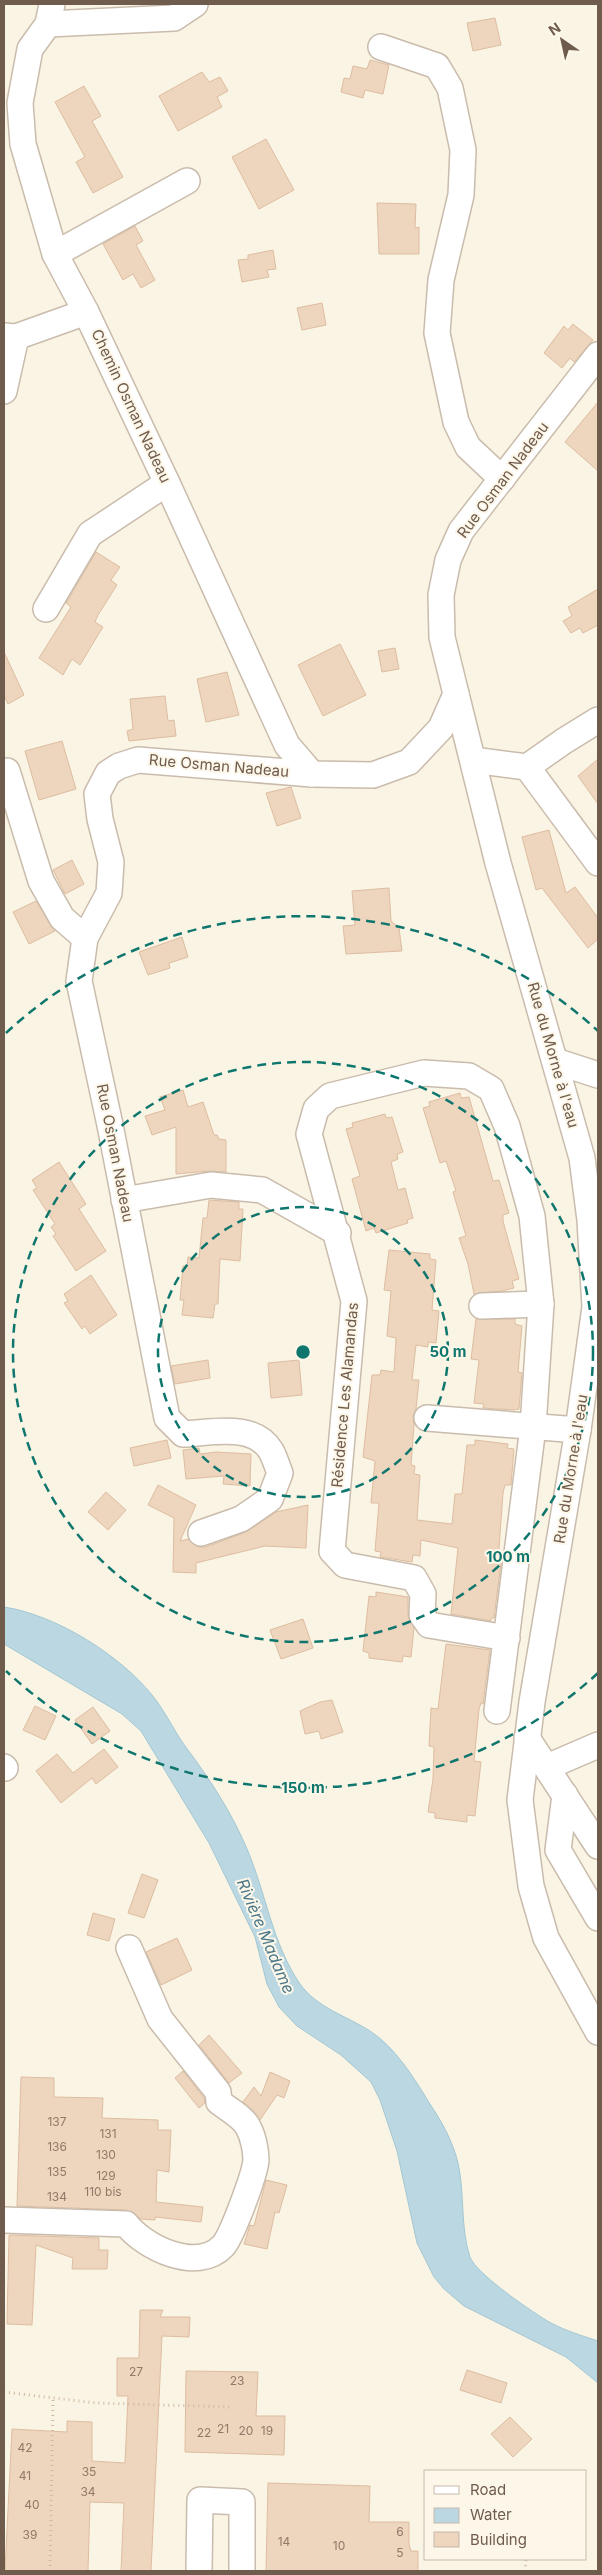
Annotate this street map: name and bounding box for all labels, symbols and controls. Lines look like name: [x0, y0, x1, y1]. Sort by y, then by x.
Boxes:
north arrow: [537, 15, 587, 65]
text: N: [545, 19, 564, 39]
street label: Chemin Osman Nadeau: [87, 326, 175, 486]
street label: Rue Osman Nadeau: [453, 418, 553, 542]
street label: Rue Osman Nadeau: [148, 750, 290, 781]
street label: Rue du Morne à l'eau: [524, 980, 583, 1130]
street label: Rue Osman Nadeau: [93, 1082, 138, 1224]
street label: Résidence Les Alamandas: [327, 1302, 362, 1488]
text: 50 m: [430, 1342, 466, 1361]
centre of rings: [294, 1343, 312, 1361]
street label: Rue du Morne à l'eau: [549, 1393, 592, 1545]
text: 100 m: [486, 1547, 530, 1566]
text: 150 m: [281, 1778, 325, 1797]
water label: Rivière Madame: [233, 1876, 299, 1996]
house number: 137: [47, 2114, 67, 2129]
house number: 131: [99, 2126, 117, 2141]
house number: 136: [47, 2139, 67, 2154]
house number: 130: [96, 2147, 116, 2162]
house number: 135: [47, 2164, 67, 2179]
house number: 129: [96, 2168, 116, 2183]
house number: 110 bis: [84, 2184, 122, 2199]
house number: 134: [47, 2189, 67, 2204]
house number: 27: [129, 2364, 143, 2379]
house number: 23: [230, 2373, 244, 2388]
house number: 21: [217, 2421, 229, 2436]
house number: 20: [239, 2423, 253, 2438]
house number: 19: [261, 2423, 273, 2438]
house number: 22: [197, 2425, 211, 2440]
house number: 42: [17, 2440, 33, 2455]
house number: 35: [82, 2464, 96, 2479]
house number: 41: [19, 2468, 31, 2483]
legend: [424, 2470, 587, 2560]
text: Road: [470, 2480, 506, 2499]
house number: 34: [80, 2484, 96, 2499]
house number: 40: [24, 2497, 40, 2512]
text: Water: [470, 2505, 512, 2524]
house number: 6: [396, 2524, 404, 2539]
house number: 39: [23, 2527, 37, 2542]
text: Building: [470, 2530, 527, 2549]
house number: 14: [278, 2534, 291, 2549]
house number: 10: [333, 2538, 345, 2553]
house number: 5: [396, 2545, 404, 2560]

